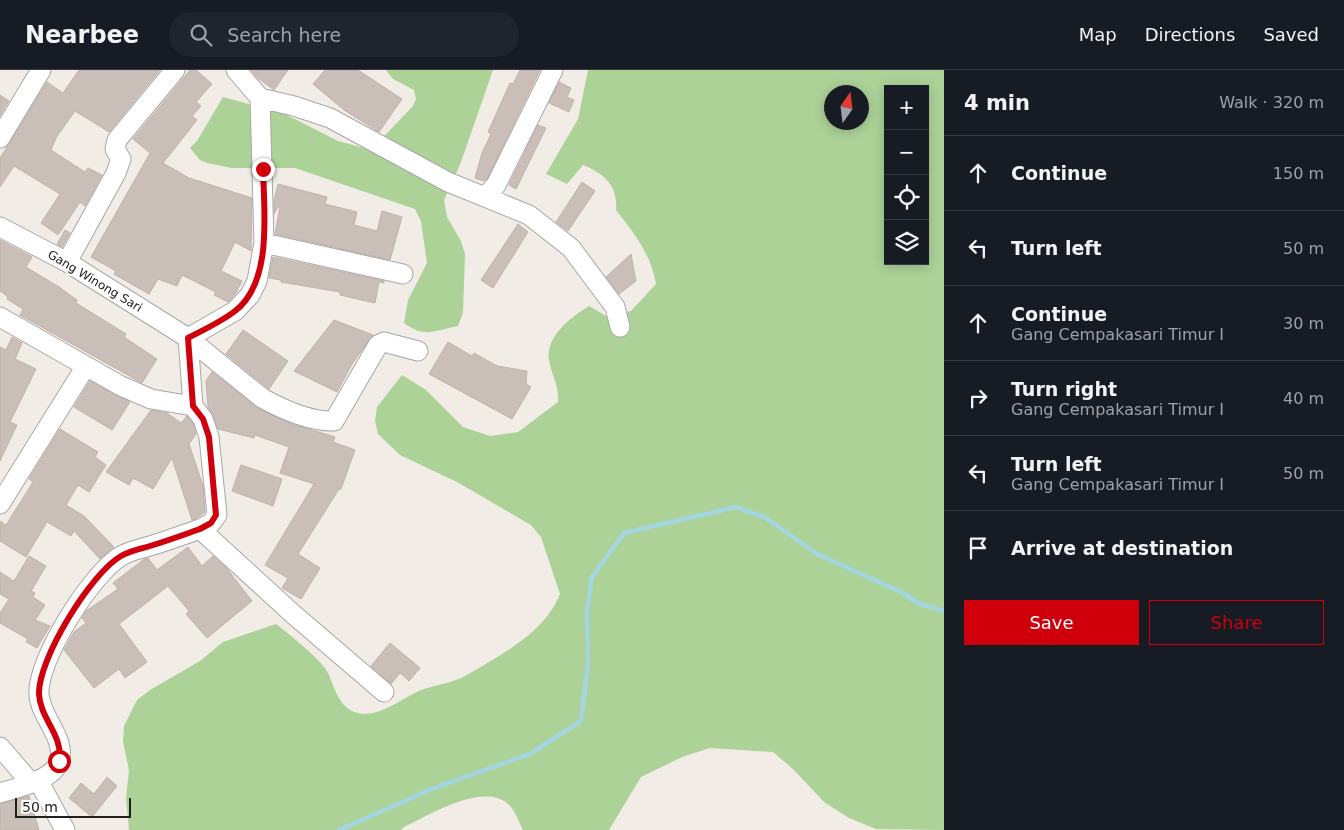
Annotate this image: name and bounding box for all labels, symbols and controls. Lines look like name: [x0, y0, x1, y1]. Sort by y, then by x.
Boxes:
search box: [169, 12, 519, 57]
text: Nearbee: [25, 21, 139, 49]
icon: search: [187, 21, 215, 49]
text: Search here: [227, 24, 341, 46]
text: Map: [1079, 24, 1117, 45]
text: Directions: [1145, 24, 1235, 45]
text: Saved: [1263, 24, 1319, 45]
north arrow: [824, 85, 869, 130]
map controls: [884, 85, 929, 265]
button: +: [884, 85, 929, 130]
text: 4 min: [964, 91, 1030, 115]
text: Walk · 320 m: [1219, 93, 1324, 112]
button: −: [884, 130, 929, 175]
route end: [252, 158, 275, 181]
icon: ahead: [964, 159, 992, 187]
text: Continue: [1011, 162, 1107, 184]
text: 150 m: [1273, 164, 1324, 183]
button: locate: [884, 175, 929, 220]
button: layers: [884, 220, 929, 265]
icon: left: [964, 234, 992, 262]
text: Turn left: [1011, 237, 1102, 259]
text: 50 m: [1283, 239, 1324, 258]
street label: Gang Winong Sari: [45, 247, 145, 315]
text: Continue: [1011, 303, 1107, 325]
icon: ahead: [964, 309, 992, 337]
text: 30 m: [1283, 314, 1324, 333]
text: Gang Cempakasari Timur I: [1011, 325, 1224, 344]
text: Turn right: [1011, 378, 1117, 400]
icon: right: [964, 384, 992, 412]
text: 40 m: [1283, 389, 1324, 408]
text: Gang Cempakasari Timur I: [1011, 400, 1224, 419]
text: Turn left: [1011, 453, 1102, 475]
icon: left: [964, 459, 992, 487]
text: 50 m: [1283, 464, 1324, 483]
text: Gang Cempakasari Timur I: [1011, 475, 1224, 494]
icon: arrive: [964, 534, 992, 562]
text: Arrive at destination: [1011, 537, 1233, 559]
button: Save: [964, 600, 1139, 645]
button: Share: [1149, 600, 1324, 645]
route start: [48, 750, 71, 773]
scale bar: [15, 795, 131, 818]
text: 50 m: [22, 799, 58, 815]

